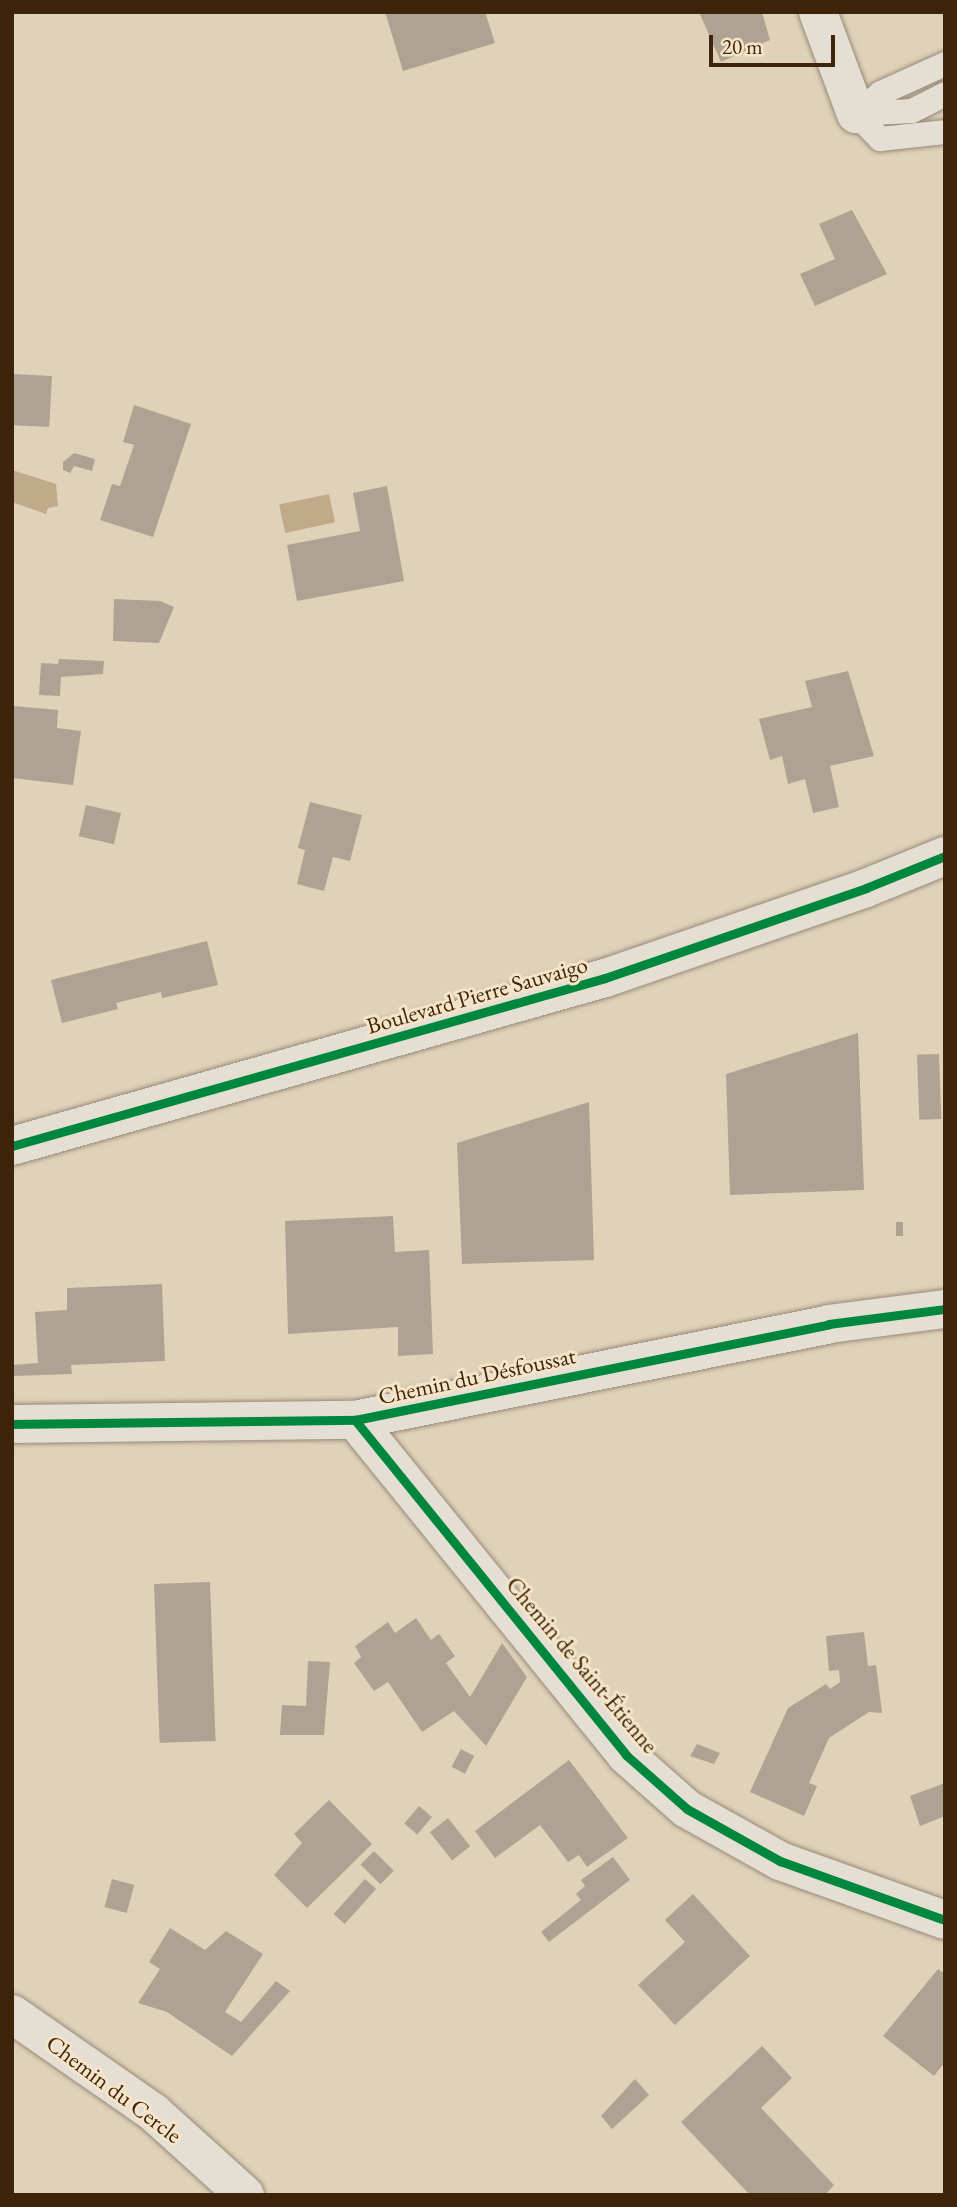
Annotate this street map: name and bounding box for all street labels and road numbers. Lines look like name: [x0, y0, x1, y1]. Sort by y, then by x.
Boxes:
street label: Boulevard Pierre Sauvaigo: [363, 950, 591, 1040]
street label: Chemin du Désfoussat: [376, 1342, 578, 1410]
street label: Chemin de Saint-Étienne: [500, 1571, 664, 1759]
street label: Chemin du Cercle: [41, 2029, 187, 2149]

